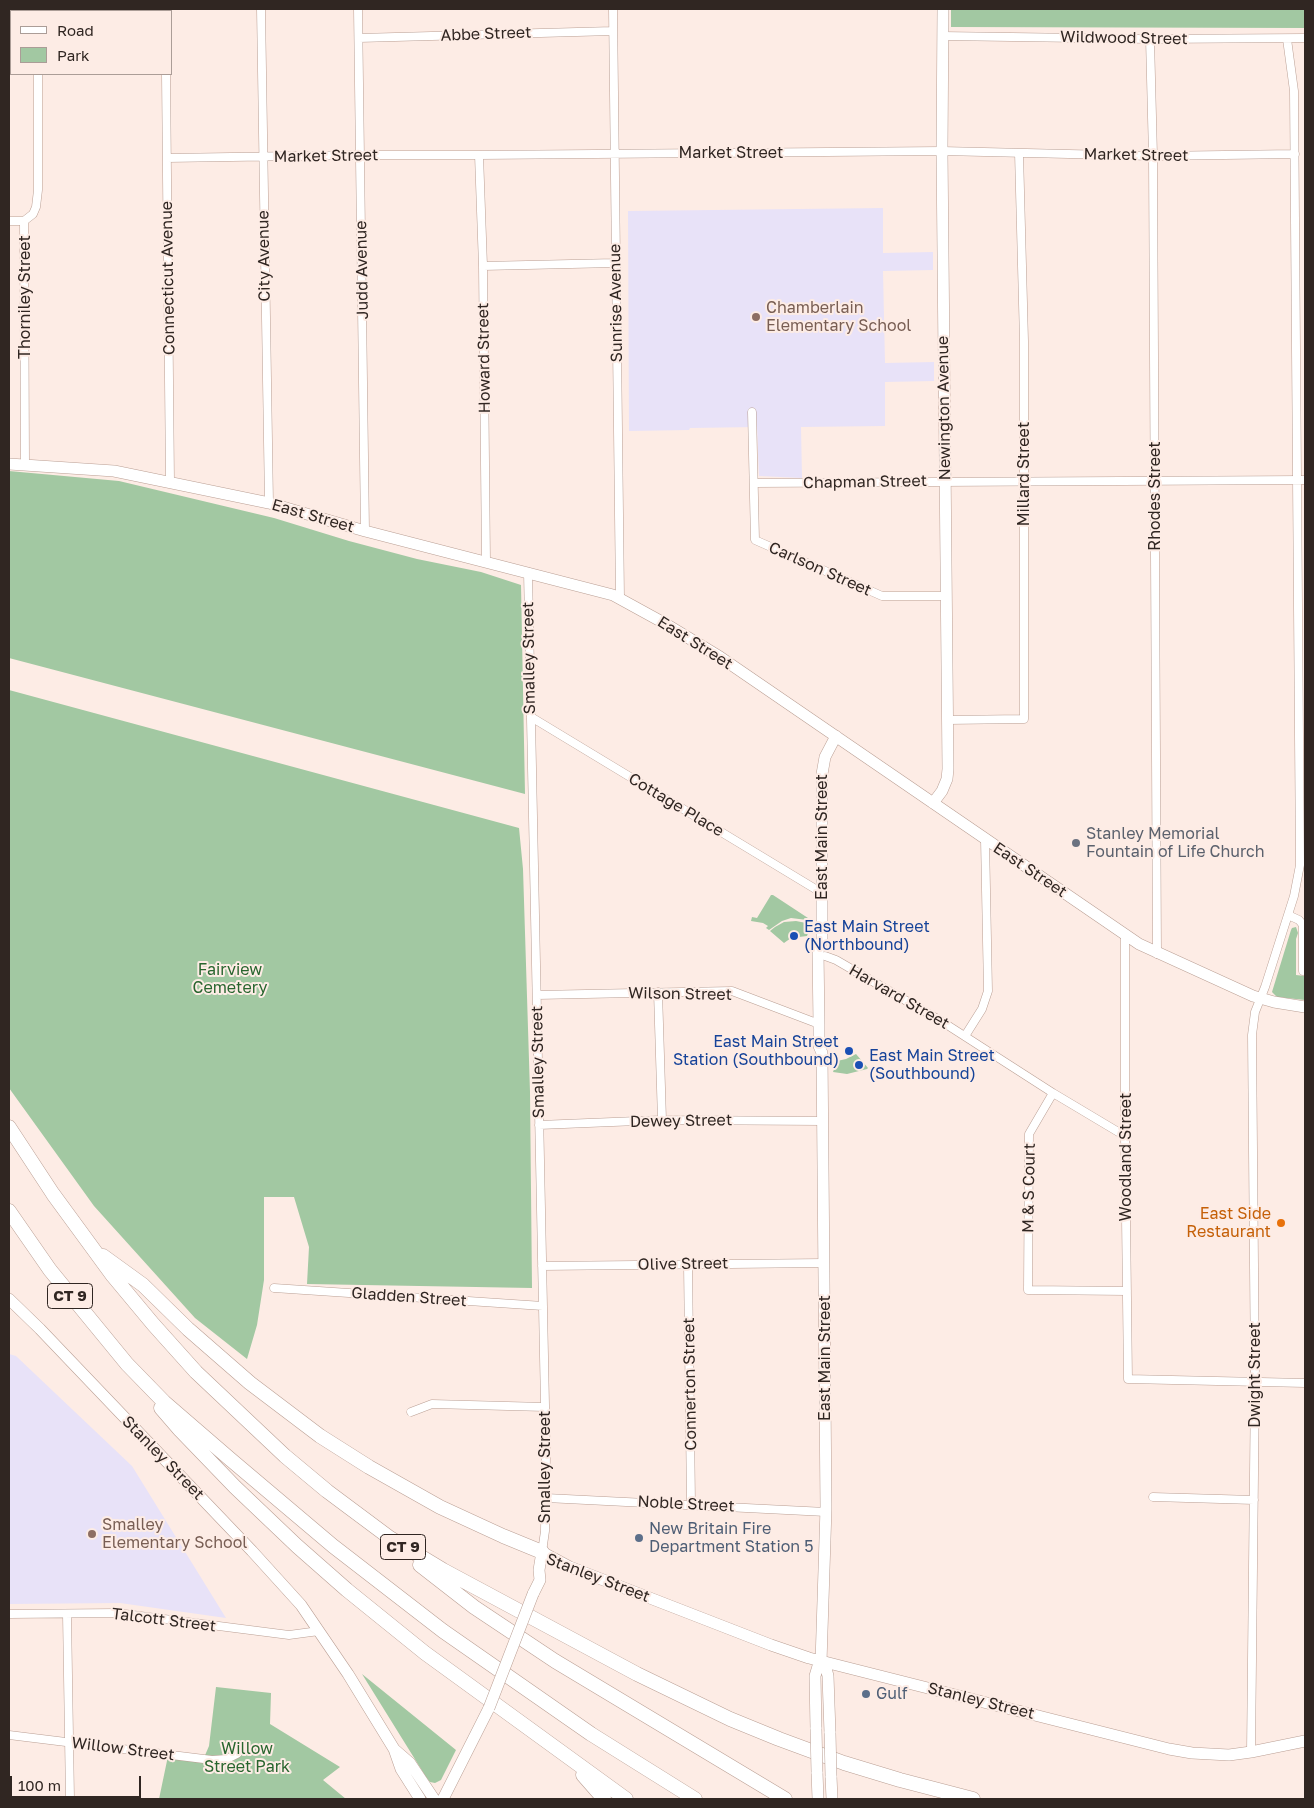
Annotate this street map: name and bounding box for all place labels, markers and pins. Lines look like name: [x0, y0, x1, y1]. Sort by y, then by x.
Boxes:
place label: Chamberlain Elementary School: [766, 298, 911, 336]
marker: Chamberlain Elementary School: [750, 311, 762, 323]
place label: Stanley Memorial Fountain of Life Church: [1086, 824, 1265, 862]
marker: Stanley Memorial Fountain of Life Church: [1070, 837, 1082, 849]
place label: East Main Street (Northbound): [804, 917, 930, 955]
marker: East Main Street (Northbound): [788, 930, 800, 942]
place label: East Main Street Station (Southbound): [673, 1032, 839, 1070]
marker: East Main Street Station (Southbound): [843, 1045, 855, 1057]
place label: East Main Street (Southbound): [869, 1046, 995, 1084]
marker: East Main Street (Southbound): [853, 1059, 865, 1071]
place label: East Side Restaurant: [1186, 1204, 1271, 1242]
marker: East Side Restaurant: [1275, 1217, 1287, 1229]
place label: Smalley Elementary School: [102, 1515, 247, 1553]
place label: New Britain Fire Department Station 5: [649, 1519, 813, 1557]
marker: Smalley Elementary School: [86, 1528, 98, 1540]
marker: New Britain Fire Department Station 5: [633, 1532, 645, 1544]
place label: Gulf: [876, 1684, 908, 1704]
marker: Gulf: [860, 1688, 872, 1700]

